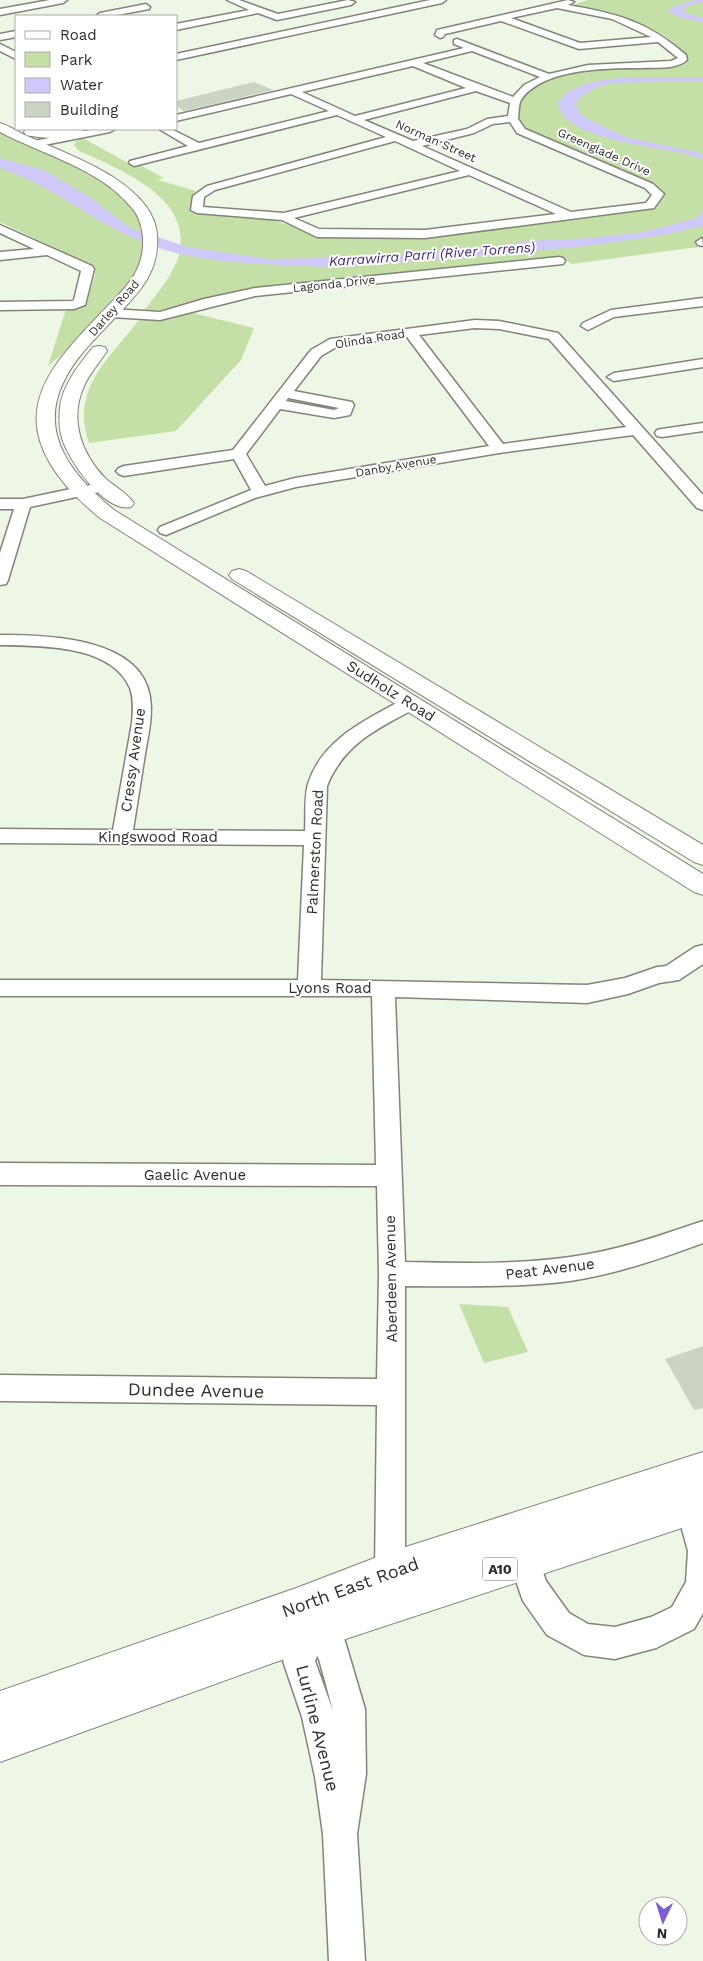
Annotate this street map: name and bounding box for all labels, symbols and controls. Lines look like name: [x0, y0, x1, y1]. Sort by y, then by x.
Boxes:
legend: [15, 15, 178, 130]
text: Road: [60, 26, 97, 44]
text: Park: [60, 51, 93, 69]
text: Water: [60, 76, 103, 94]
text: Building: [60, 101, 118, 119]
street label: Norman Street: [394, 117, 478, 165]
street label: Greenglade Drive: [556, 125, 653, 179]
water label: Karrawirra Parri (River Torrens): [328, 239, 536, 269]
street label: Lagonda Drive: [292, 273, 376, 295]
street label: Darley Road: [86, 277, 142, 339]
street label: Olinda Road: [334, 327, 406, 351]
street label: Danby Avenue: [354, 452, 438, 480]
street label: Sudholz Road: [343, 657, 439, 725]
street label: Cressy Avenue: [117, 707, 149, 813]
street label: Palmerston Road: [303, 789, 327, 915]
street label: Kingswood Road: [98, 828, 218, 846]
street label: Lyons Road: [288, 979, 372, 997]
street label: Gaelic Avenue: [144, 1166, 246, 1184]
street label: Aberdeen Avenue: [381, 1215, 401, 1343]
street label: Peat Avenue: [504, 1255, 596, 1283]
street label: Dundee Avenue: [128, 1378, 264, 1402]
street label: North East Road: [279, 1552, 421, 1622]
road number: A10: [482, 1558, 518, 1580]
street label: Lurline Avenue: [292, 1662, 344, 1794]
north arrow: [638, 1896, 688, 1946]
text: N: [656, 1926, 668, 1942]

